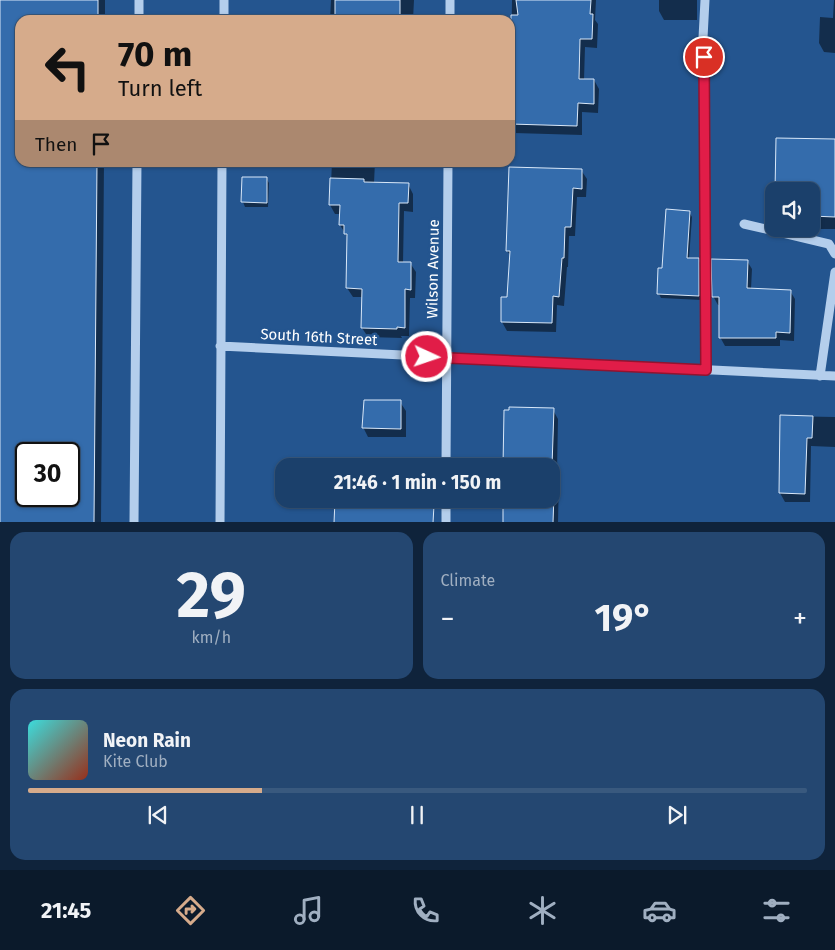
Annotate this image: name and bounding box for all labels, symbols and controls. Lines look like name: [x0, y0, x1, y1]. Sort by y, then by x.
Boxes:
text: 70 m: [118, 33, 192, 75]
icon: left: [35, 35, 100, 100]
pin: [683, 36, 725, 78]
icon: arrive: [690, 43, 718, 71]
text: Turn left: [118, 75, 202, 102]
icon: arrive: [87, 130, 115, 158]
text: Then: [35, 133, 77, 156]
map controls: [765, 182, 820, 237]
button: sound: [765, 182, 820, 237]
street label: Wilson Avenue: [423, 219, 443, 319]
street label: South 16th Street: [260, 325, 379, 349]
position arrow: [400, 330, 452, 382]
speed limit sign: 30: [15, 442, 80, 507]
text: 21:46 · 1 min · 150 m: [334, 471, 501, 494]
text: 29: [177, 556, 246, 634]
text: Climate: [441, 571, 495, 590]
text: 19°: [594, 595, 653, 641]
text: −: [441, 602, 455, 635]
text: +: [793, 602, 807, 635]
text: km/h: [191, 628, 231, 647]
text: Neon Rain: [103, 729, 191, 752]
text: Kite Club: [103, 752, 168, 771]
icon: previous: [144, 801, 172, 829]
icon: pause: [403, 801, 431, 829]
icon: next: [663, 801, 691, 829]
icon: directions: [173, 893, 208, 928]
icon: music: [291, 893, 326, 928]
icon: phone: [408, 893, 443, 928]
icon: climate: [525, 893, 560, 928]
icon: car: [642, 893, 677, 928]
icon: filters: [759, 893, 794, 928]
text: 21:45: [41, 897, 91, 924]

